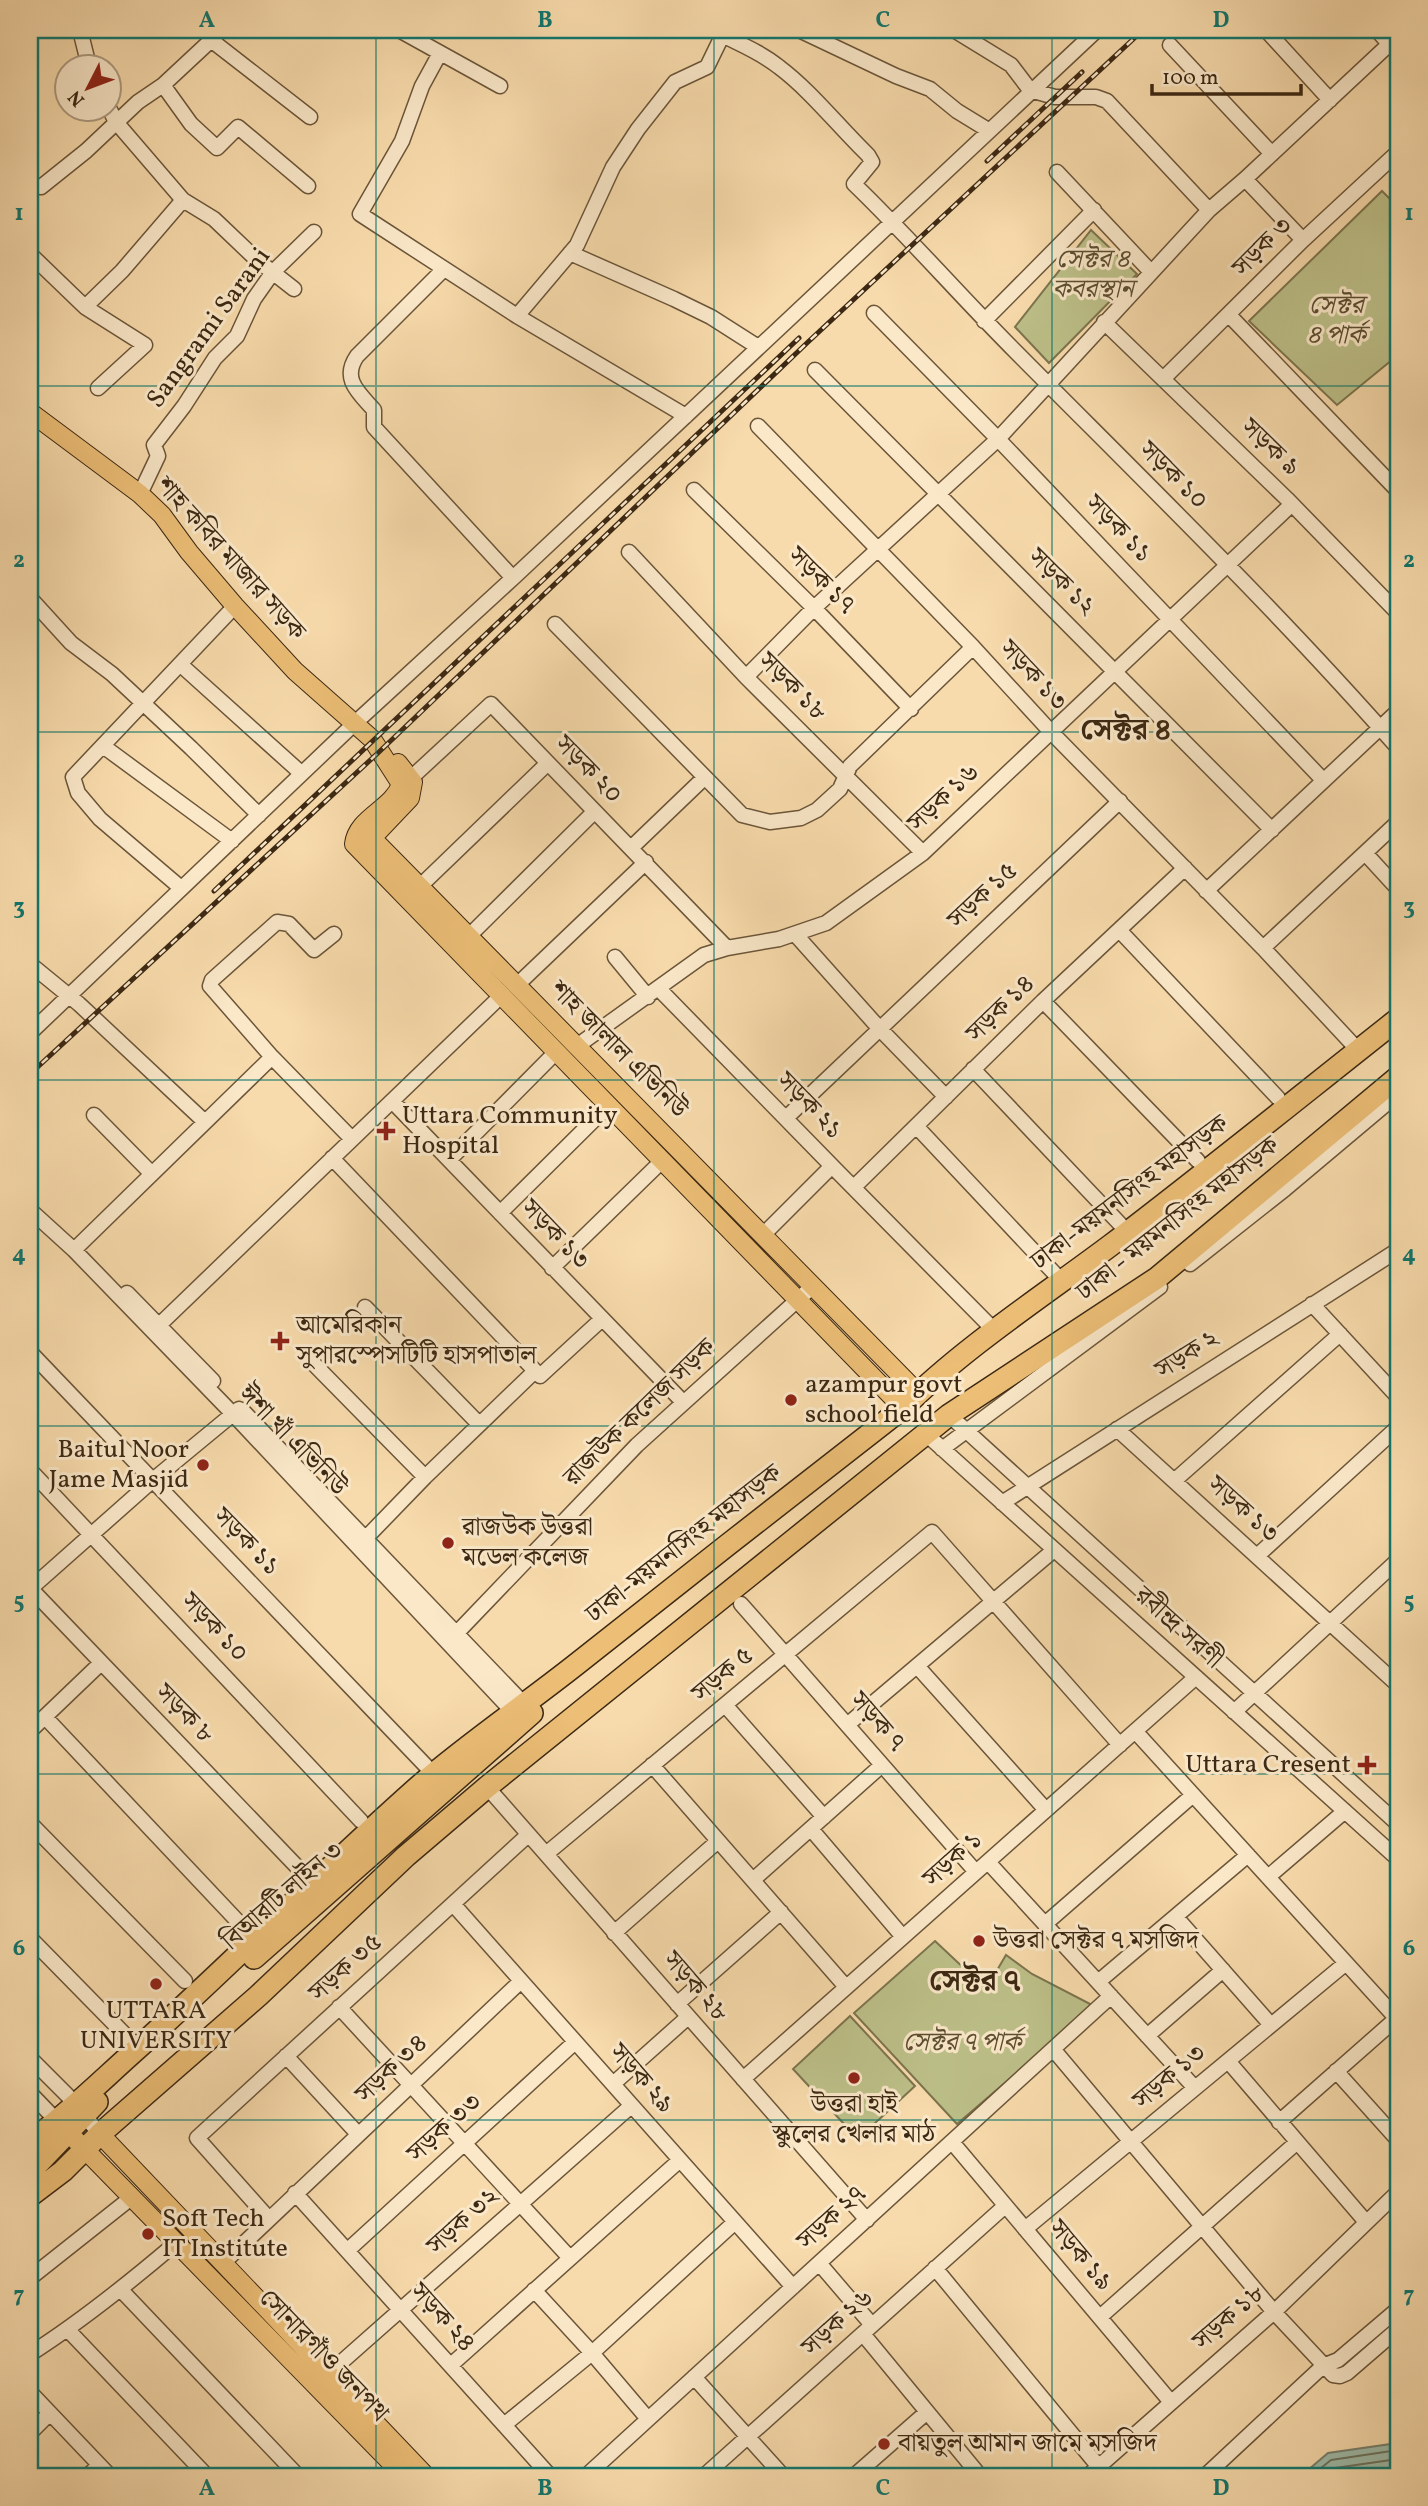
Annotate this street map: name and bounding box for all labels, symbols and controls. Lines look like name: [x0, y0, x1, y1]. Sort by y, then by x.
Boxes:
text: A: [199, 5, 215, 37]
text: B: [537, 5, 553, 37]
text: C: [876, 5, 890, 37]
text: D: [1213, 5, 1230, 37]
north arrow: [52, 52, 122, 122]
scale bar: [1152, 52, 1300, 96]
text: 100 m: [1162, 64, 1219, 93]
text: N: [62, 84, 91, 112]
text: 1: [14, 198, 24, 230]
text: 1: [1404, 198, 1414, 230]
street label: সড়ক ৩: [1224, 209, 1301, 286]
street label: Sangrami Sarani: [138, 240, 280, 416]
park label: সেক্টর ৪ কবরস্থান: [1052, 242, 1139, 308]
park label: সেক্টর ৪ পার্ক: [1306, 288, 1371, 354]
street label: সড়ক ৯: [1231, 410, 1308, 485]
street label: সড়ক ১০: [1130, 433, 1216, 519]
street label: শাহ কবির মাজার সড়ক: [146, 469, 314, 650]
street label: সড়ক ১১: [1076, 486, 1160, 571]
street label: সড়ক ১৭: [778, 538, 863, 623]
street label: সড়ক ১২: [1019, 540, 1103, 624]
text: 2: [13, 545, 25, 577]
text: 2: [1403, 545, 1415, 577]
street label: সড়ক ১৩: [990, 631, 1076, 720]
street label: সড়ক ১৮: [749, 644, 835, 730]
district label: সেক্টর ৪: [1080, 710, 1172, 752]
street label: সড়ক ২০: [545, 727, 630, 813]
street label: সড়ক ১৬: [899, 755, 988, 841]
street label: সড়ক ১৫: [939, 854, 1026, 938]
text: 3: [13, 892, 25, 924]
text: 3: [1403, 892, 1415, 924]
street label: সড়ক ১৪: [958, 967, 1044, 1052]
street label: শাহ জালাল এভিনিউ: [540, 972, 696, 1128]
street label: সড়ক ২১: [767, 1063, 850, 1148]
place label: Uttara Community Hospital: [402, 1098, 618, 1164]
street label: ঢাকা-ময়মনসিংহ মহাসড়ক: [1023, 1106, 1238, 1280]
marker: Uttara Community Hospital: [376, 1121, 396, 1141]
street label: ঢাকা - ময়মনসিংহ মহাসড়ক: [1068, 1127, 1288, 1310]
street label: সড়ক ১৩: [511, 1191, 598, 1279]
text: 4: [12, 1239, 26, 1271]
text: 4: [1402, 1239, 1416, 1271]
place label: আমেরিকান সুপারস্পেসটিটি হাসপাতাল: [295, 1308, 538, 1374]
street label: সড়ক ২: [1148, 1321, 1226, 1389]
street label: রাজউক কলেজ সড়ক: [555, 1330, 725, 1496]
marker: আমেরিকান সুপারস্পেসটিটি হাসপাতাল: [270, 1331, 290, 1351]
place label: azampur govt school field: [805, 1367, 962, 1433]
street label: ঈশা খাঁ এভিনিউ: [229, 1377, 355, 1505]
marker: azampur govt school field: [783, 1392, 799, 1408]
place label: Baitul Noor Jame Masjid: [49, 1432, 189, 1498]
street label: ঢাকা-ময়মনসিংহ মহাসড়ক: [578, 1455, 791, 1632]
marker: Baitul Noor Jame Masjid: [195, 1457, 211, 1473]
street label: সড়ক ১৩: [1198, 1467, 1287, 1552]
street label: সড়ক ১১: [204, 1499, 288, 1584]
place label: রাজউক উত্তরা মডেল কলেজ: [461, 1510, 593, 1576]
marker: রাজউক উত্তরা মডেল কলেজ: [440, 1535, 456, 1551]
street label: রবীন্দ্র সরণী: [1125, 1578, 1230, 1677]
street label: সড়ক ১০: [171, 1584, 256, 1671]
text: 5: [13, 1586, 25, 1618]
text: 5: [1403, 1586, 1415, 1618]
street label: সড়ক ৫: [684, 1639, 762, 1712]
street label: সড়ক ৮: [146, 1675, 222, 1752]
street label: সড়ক ৭: [840, 1683, 913, 1760]
place label: Uttara Cresent: [1185, 1747, 1351, 1783]
marker: Uttara Cresent: [1357, 1755, 1377, 1775]
street label: সড়ক ১: [915, 1824, 991, 1897]
street label: বিআরটি লাইন ৩: [214, 1833, 352, 1960]
place label: উত্তরা সেক্টর ৭ মসজিদ: [992, 1923, 1201, 1959]
street label: সড়ক ৩৫: [301, 1925, 391, 2011]
text: 6: [13, 1933, 25, 1965]
marker: উত্তরা সেক্টর ৭ মসজিদ: [971, 1933, 987, 1949]
text: 6: [1403, 1933, 1415, 1965]
street label: সড়ক ২৮: [653, 1943, 736, 2031]
district label: সেক্টর ৭: [929, 1961, 1021, 2003]
marker: UTTARA UNIVERSITY: [148, 1976, 164, 1992]
place label: UTTARA UNIVERSITY: [80, 1993, 232, 2059]
park label: সেক্টর ৭ পার্ক: [903, 2025, 1027, 2061]
street label: সড়ক ৩৪: [347, 2026, 436, 2113]
street label: সড়ক ২৯: [599, 2035, 682, 2122]
street label: সড়ক ১৩: [1125, 2035, 1215, 2119]
marker: উত্তরা হাই স্কুলের খেলার মাঠ: [846, 2070, 862, 2086]
street label: সড়ক ৩৩: [399, 2085, 490, 2172]
place label: উত্তরা হাই স্কুলের খেলার মাঠ: [771, 2087, 937, 2153]
street label: সড়ক ২৭: [789, 2177, 875, 2260]
street label: সড়ক ৩২: [418, 2179, 508, 2265]
place label: Soft Tech IT Institute: [162, 2201, 288, 2267]
street label: সড়ক ১৯: [1039, 2211, 1121, 2300]
marker: Soft Tech IT Institute: [140, 2226, 156, 2242]
street label: সড়ক ২৪: [400, 2274, 483, 2361]
street label: সড়ক ১৮: [1184, 2276, 1273, 2360]
text: 7: [14, 2280, 25, 2312]
text: 7: [1404, 2280, 1415, 2312]
street label: সোনারগাঁও জনপথ: [250, 2281, 397, 2432]
street label: সড়ক ২৬: [793, 2281, 882, 2366]
place label: বায়তুল আমান জামে মসজিদ: [897, 2426, 1158, 2462]
marker: বায়তুল আমান জামে মসজিদ: [876, 2436, 892, 2452]
text: A: [199, 2473, 215, 2505]
text: B: [537, 2473, 553, 2505]
text: C: [876, 2473, 890, 2505]
text: D: [1213, 2473, 1230, 2505]

